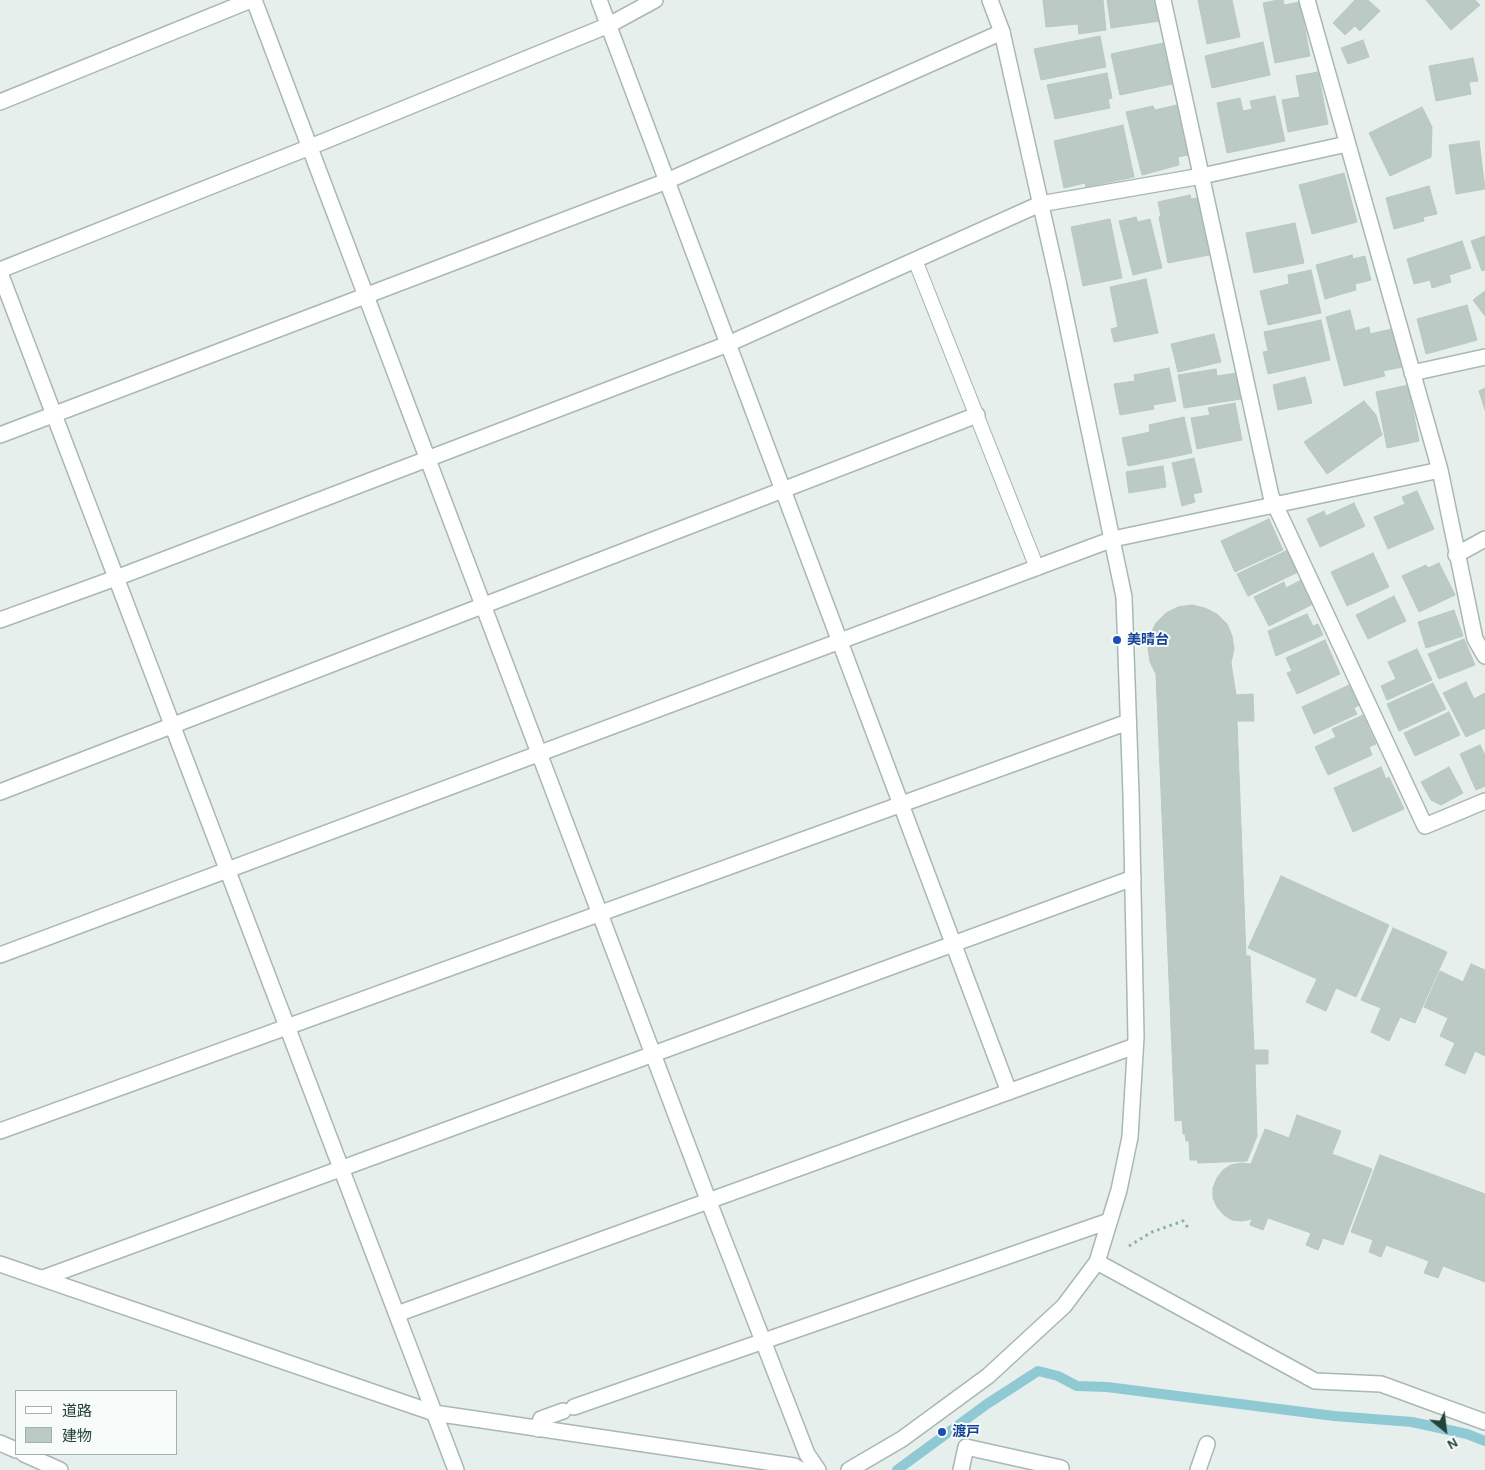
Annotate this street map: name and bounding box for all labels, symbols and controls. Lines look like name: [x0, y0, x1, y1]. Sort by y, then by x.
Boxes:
place label: 美晴台: [1127, 632, 1169, 648]
marker: 美晴台: [1111, 634, 1123, 646]
legend: [15, 1390, 178, 1455]
text: 道路: [62, 1402, 92, 1420]
north arrow: [1420, 1405, 1470, 1455]
place label: 渡戸: [952, 1424, 980, 1440]
marker: 渡戸: [936, 1426, 948, 1438]
text: 建物: [62, 1427, 92, 1445]
text: N: [1444, 1434, 1461, 1453]

